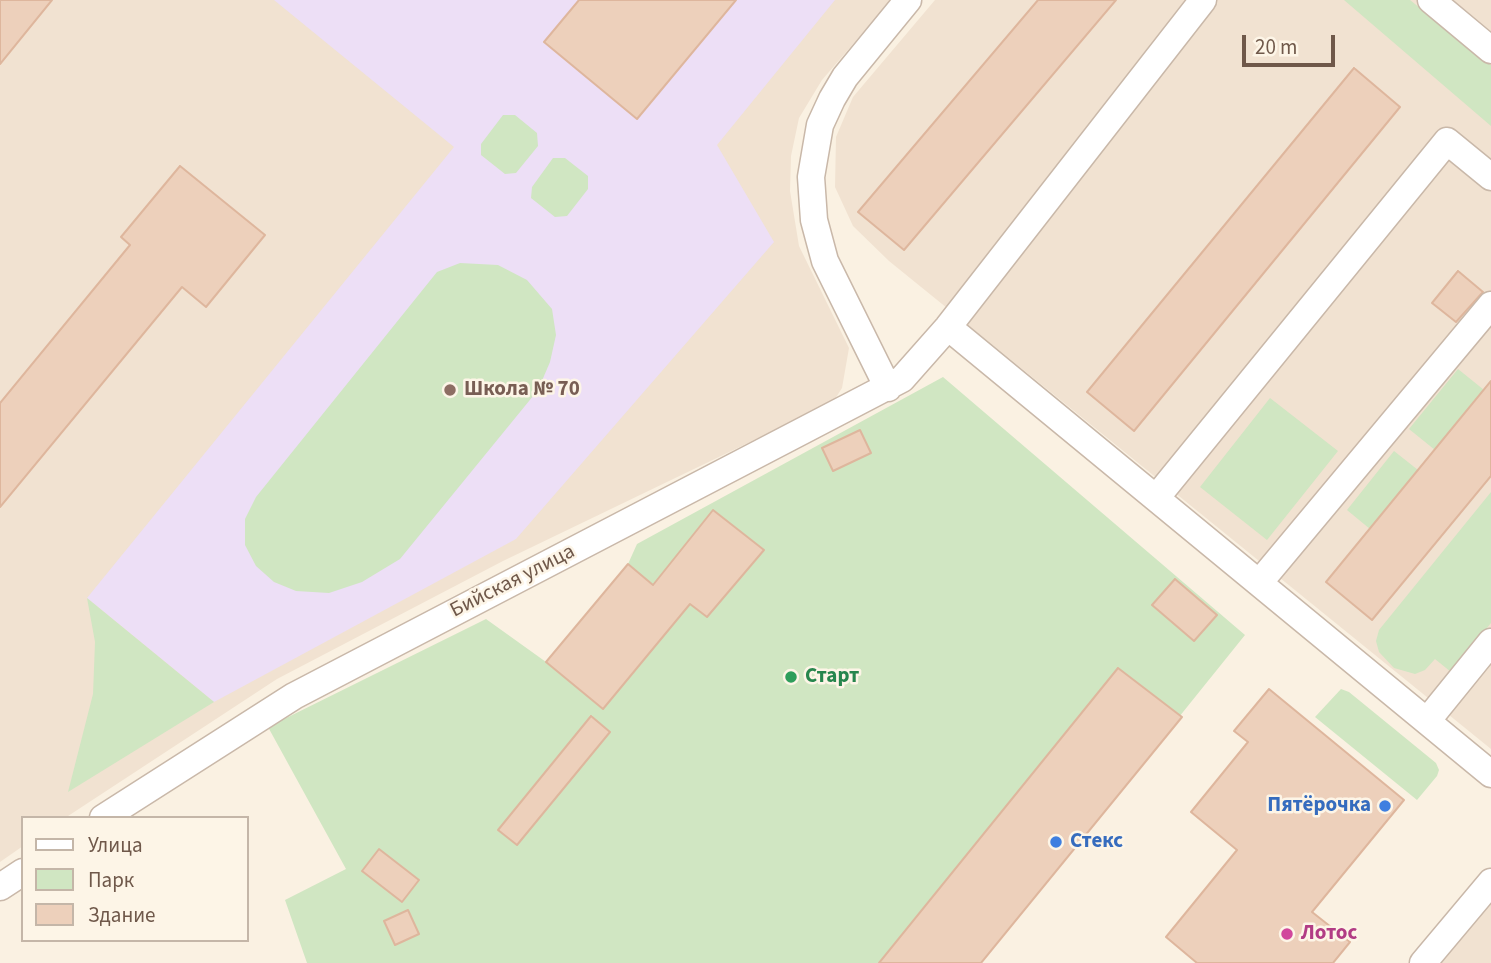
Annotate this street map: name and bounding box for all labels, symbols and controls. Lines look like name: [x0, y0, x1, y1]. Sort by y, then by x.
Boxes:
scale bar: [1246, 21, 1339, 65]
text: 20 m: [1255, 32, 1297, 62]
place label: Школа № 70: [464, 377, 580, 403]
marker: Школа № 70: [442, 382, 458, 398]
street label: Бийская улица: [447, 540, 579, 624]
place label: Старт: [805, 664, 859, 690]
marker: Старт: [783, 669, 799, 685]
place label: Пятёрочка: [1267, 793, 1371, 819]
marker: Пятёрочка: [1377, 798, 1393, 814]
legend: [21, 816, 248, 942]
place label: Стекс: [1070, 829, 1123, 855]
text: Улица: [88, 830, 143, 860]
marker: Стекс: [1048, 834, 1064, 850]
text: Парк: [88, 865, 134, 895]
text: Здание: [88, 900, 156, 930]
place label: Лотос: [1301, 921, 1357, 947]
marker: Лотос: [1279, 926, 1295, 942]

